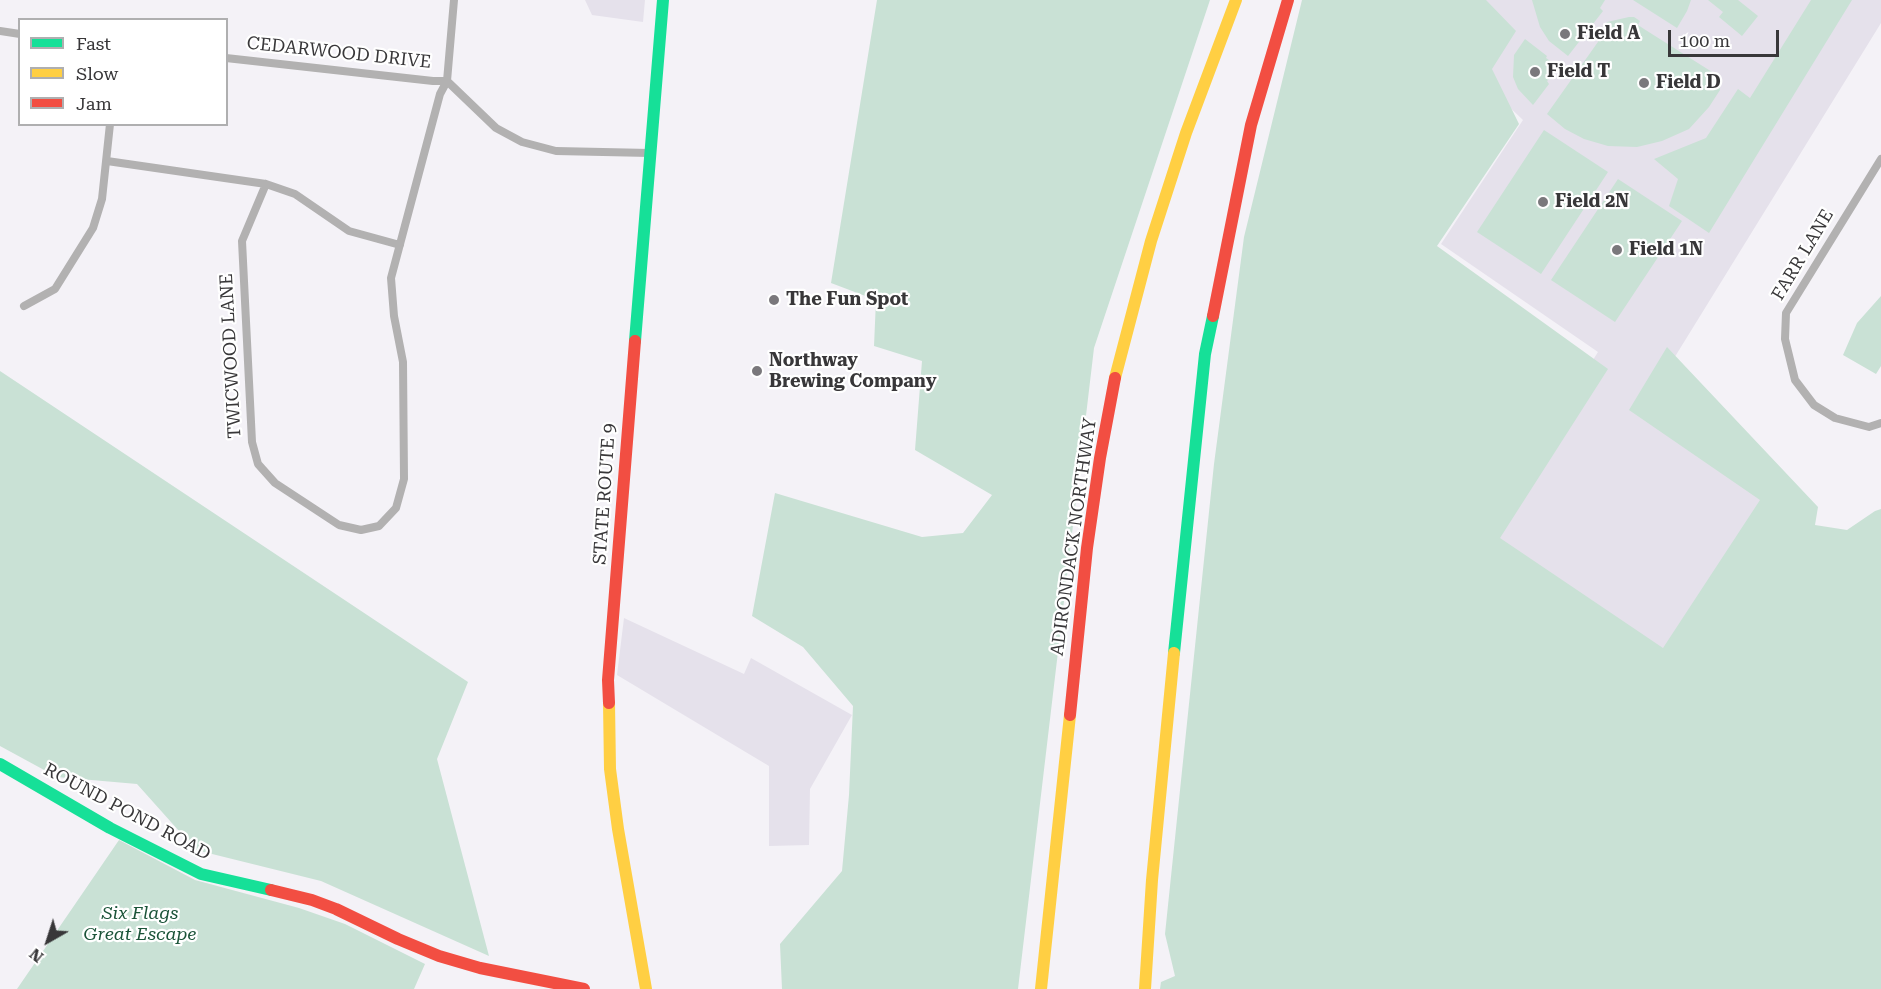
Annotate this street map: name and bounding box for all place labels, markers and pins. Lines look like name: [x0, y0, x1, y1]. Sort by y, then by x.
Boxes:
place label: Field A: [1577, 23, 1640, 45]
marker: Field A: [1558, 27, 1572, 41]
place label: Field T: [1547, 61, 1610, 83]
marker: Field T: [1528, 65, 1542, 79]
place label: Field D: [1656, 72, 1721, 94]
marker: Field D: [1637, 76, 1651, 90]
place label: Field 2N: [1555, 191, 1629, 213]
marker: Field 2N: [1536, 195, 1550, 209]
place label: Field 1N: [1629, 239, 1703, 261]
marker: Field 1N: [1610, 243, 1624, 257]
place label: The Fun Spot: [786, 289, 908, 311]
marker: The Fun Spot: [767, 293, 781, 307]
place label: Northway Brewing Company: [769, 350, 937, 392]
marker: Northway Brewing Company: [750, 364, 764, 378]

